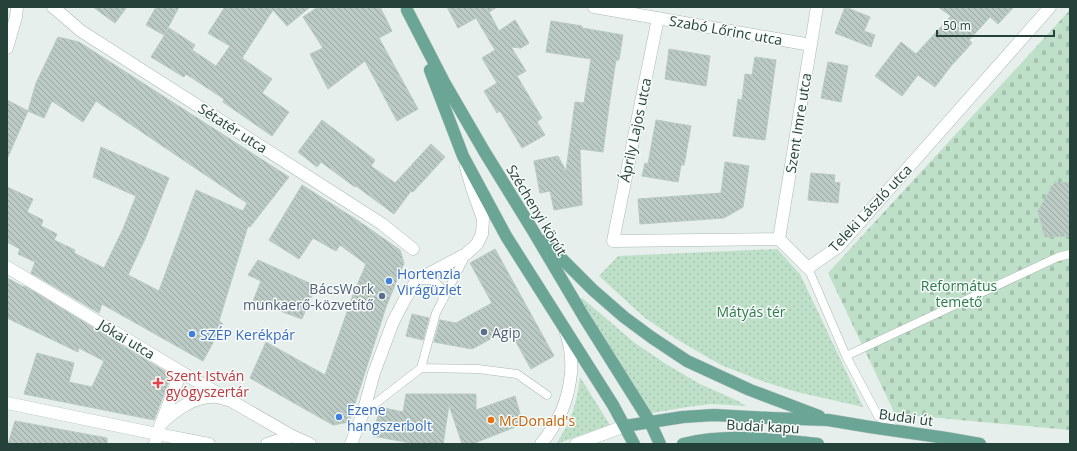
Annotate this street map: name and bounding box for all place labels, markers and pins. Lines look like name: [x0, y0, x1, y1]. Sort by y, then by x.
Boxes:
place label: Hortenzia Virágüzlet: [397, 264, 462, 299]
marker: Hortenzia Virágüzlet: [384, 276, 394, 286]
place label: BácsWork munkaerő-közvetítő: [243, 279, 375, 314]
marker: BácsWork munkaerő-közvetítő: [377, 291, 387, 301]
place label: Agip: [492, 323, 521, 342]
place label: SZÉP Kerékpár: [200, 325, 295, 344]
marker: Agip: [479, 327, 489, 337]
marker: SZÉP Kerékpár: [187, 329, 197, 339]
place label: Szent István gyógyszertár: [166, 366, 249, 401]
marker: Szent István gyógyszertár: [153, 378, 163, 388]
place label: Ezene hangszerbolt: [347, 400, 432, 435]
place label: McDonald's: [499, 411, 575, 430]
marker: Ezene hangszerbolt: [334, 412, 344, 422]
marker: McDonald's: [486, 415, 496, 425]

